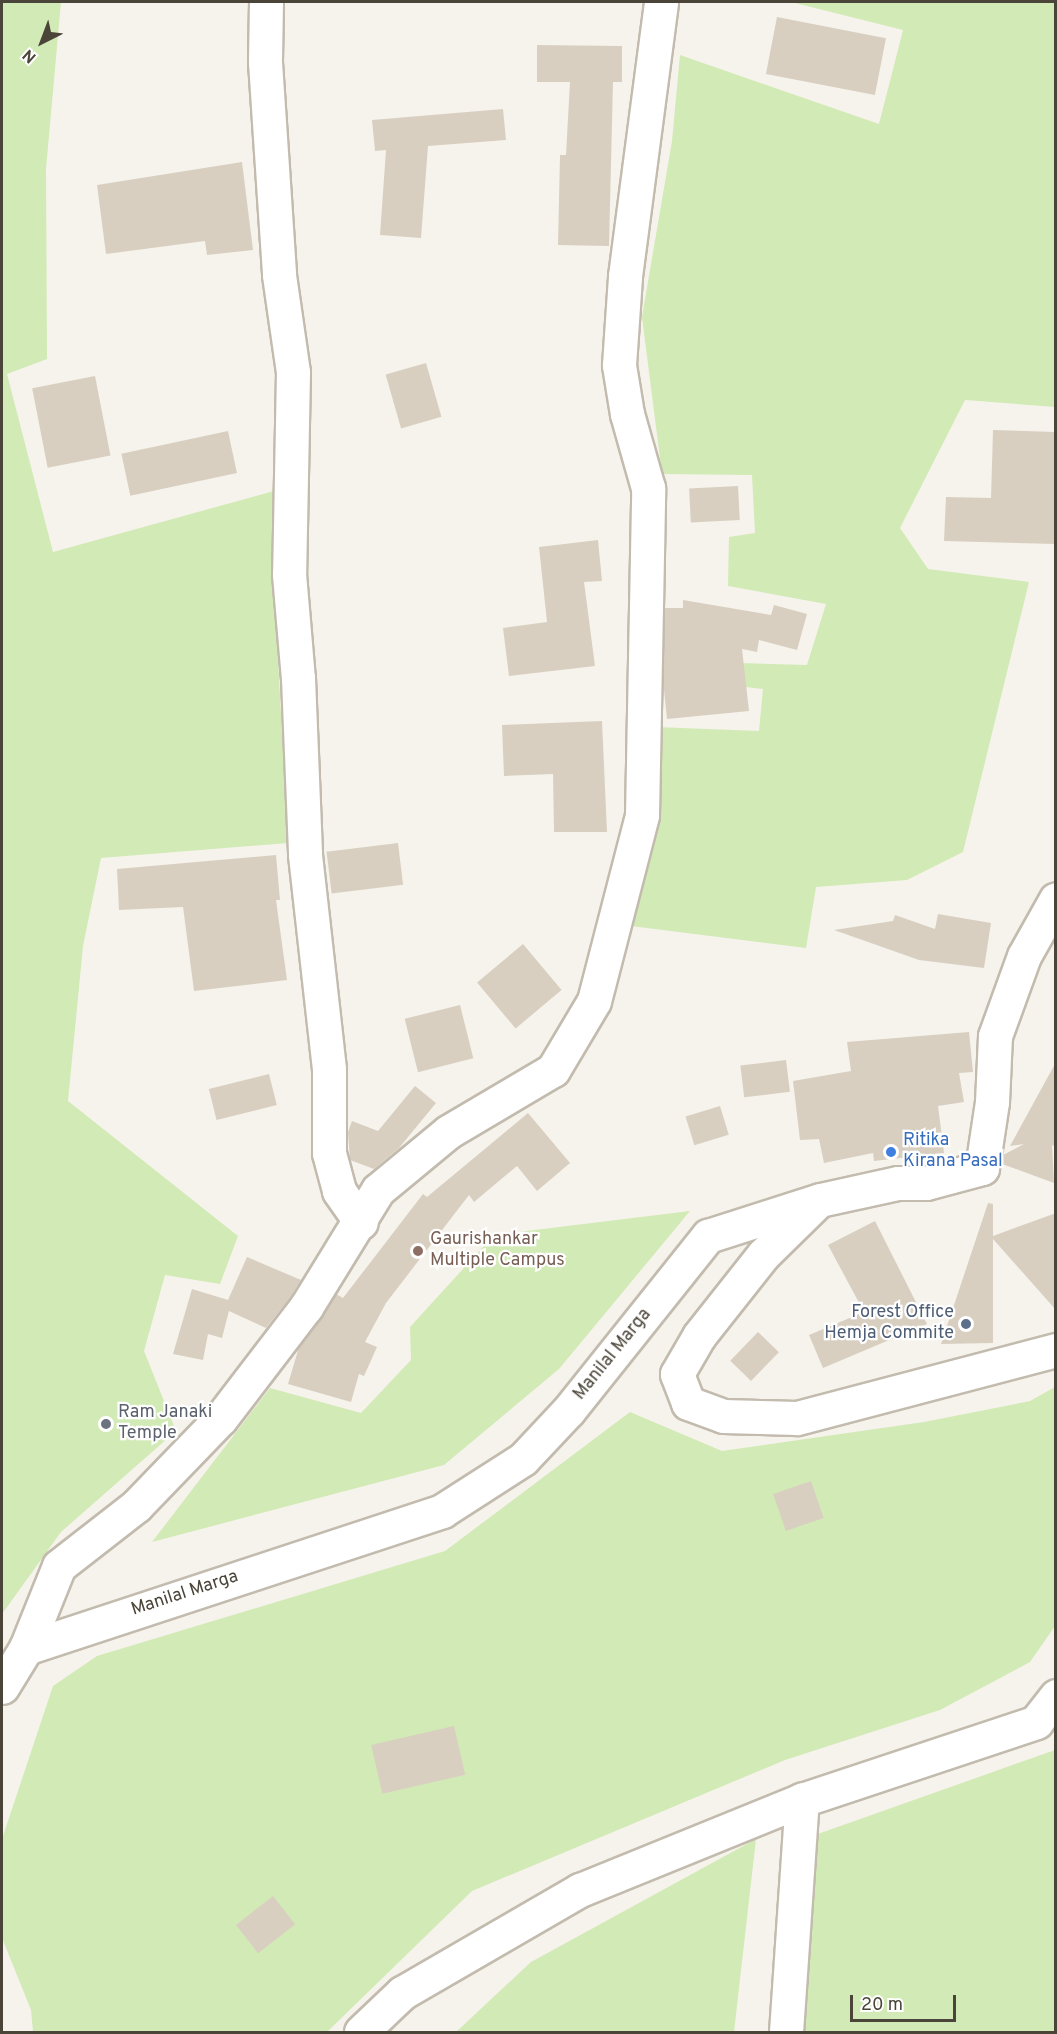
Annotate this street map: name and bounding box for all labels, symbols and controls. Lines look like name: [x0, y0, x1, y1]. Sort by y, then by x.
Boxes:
north arrow: [12, 12, 72, 72]
text: N: [19, 44, 41, 67]
place label: Ritika Kirana Pasal: [903, 1131, 1003, 1174]
marker: Ritika Kirana Pasal: [884, 1145, 898, 1159]
place label: Gaurishankar Multiple Campus: [430, 1230, 565, 1272]
marker: Gaurishankar Multiple Campus: [411, 1244, 425, 1258]
place label: Forest Office Hemja Commite: [824, 1303, 954, 1346]
street label: Manilal Marga: [570, 1305, 656, 1405]
marker: Forest Office Hemja Commite: [959, 1317, 973, 1331]
place label: Ram Janaki Temple: [118, 1403, 212, 1446]
marker: Ram Janaki Temple: [99, 1417, 113, 1431]
street label: Manilal Marga: [129, 1567, 241, 1621]
scale bar: [853, 1983, 960, 2021]
text: 20 m: [861, 1994, 903, 2017]

